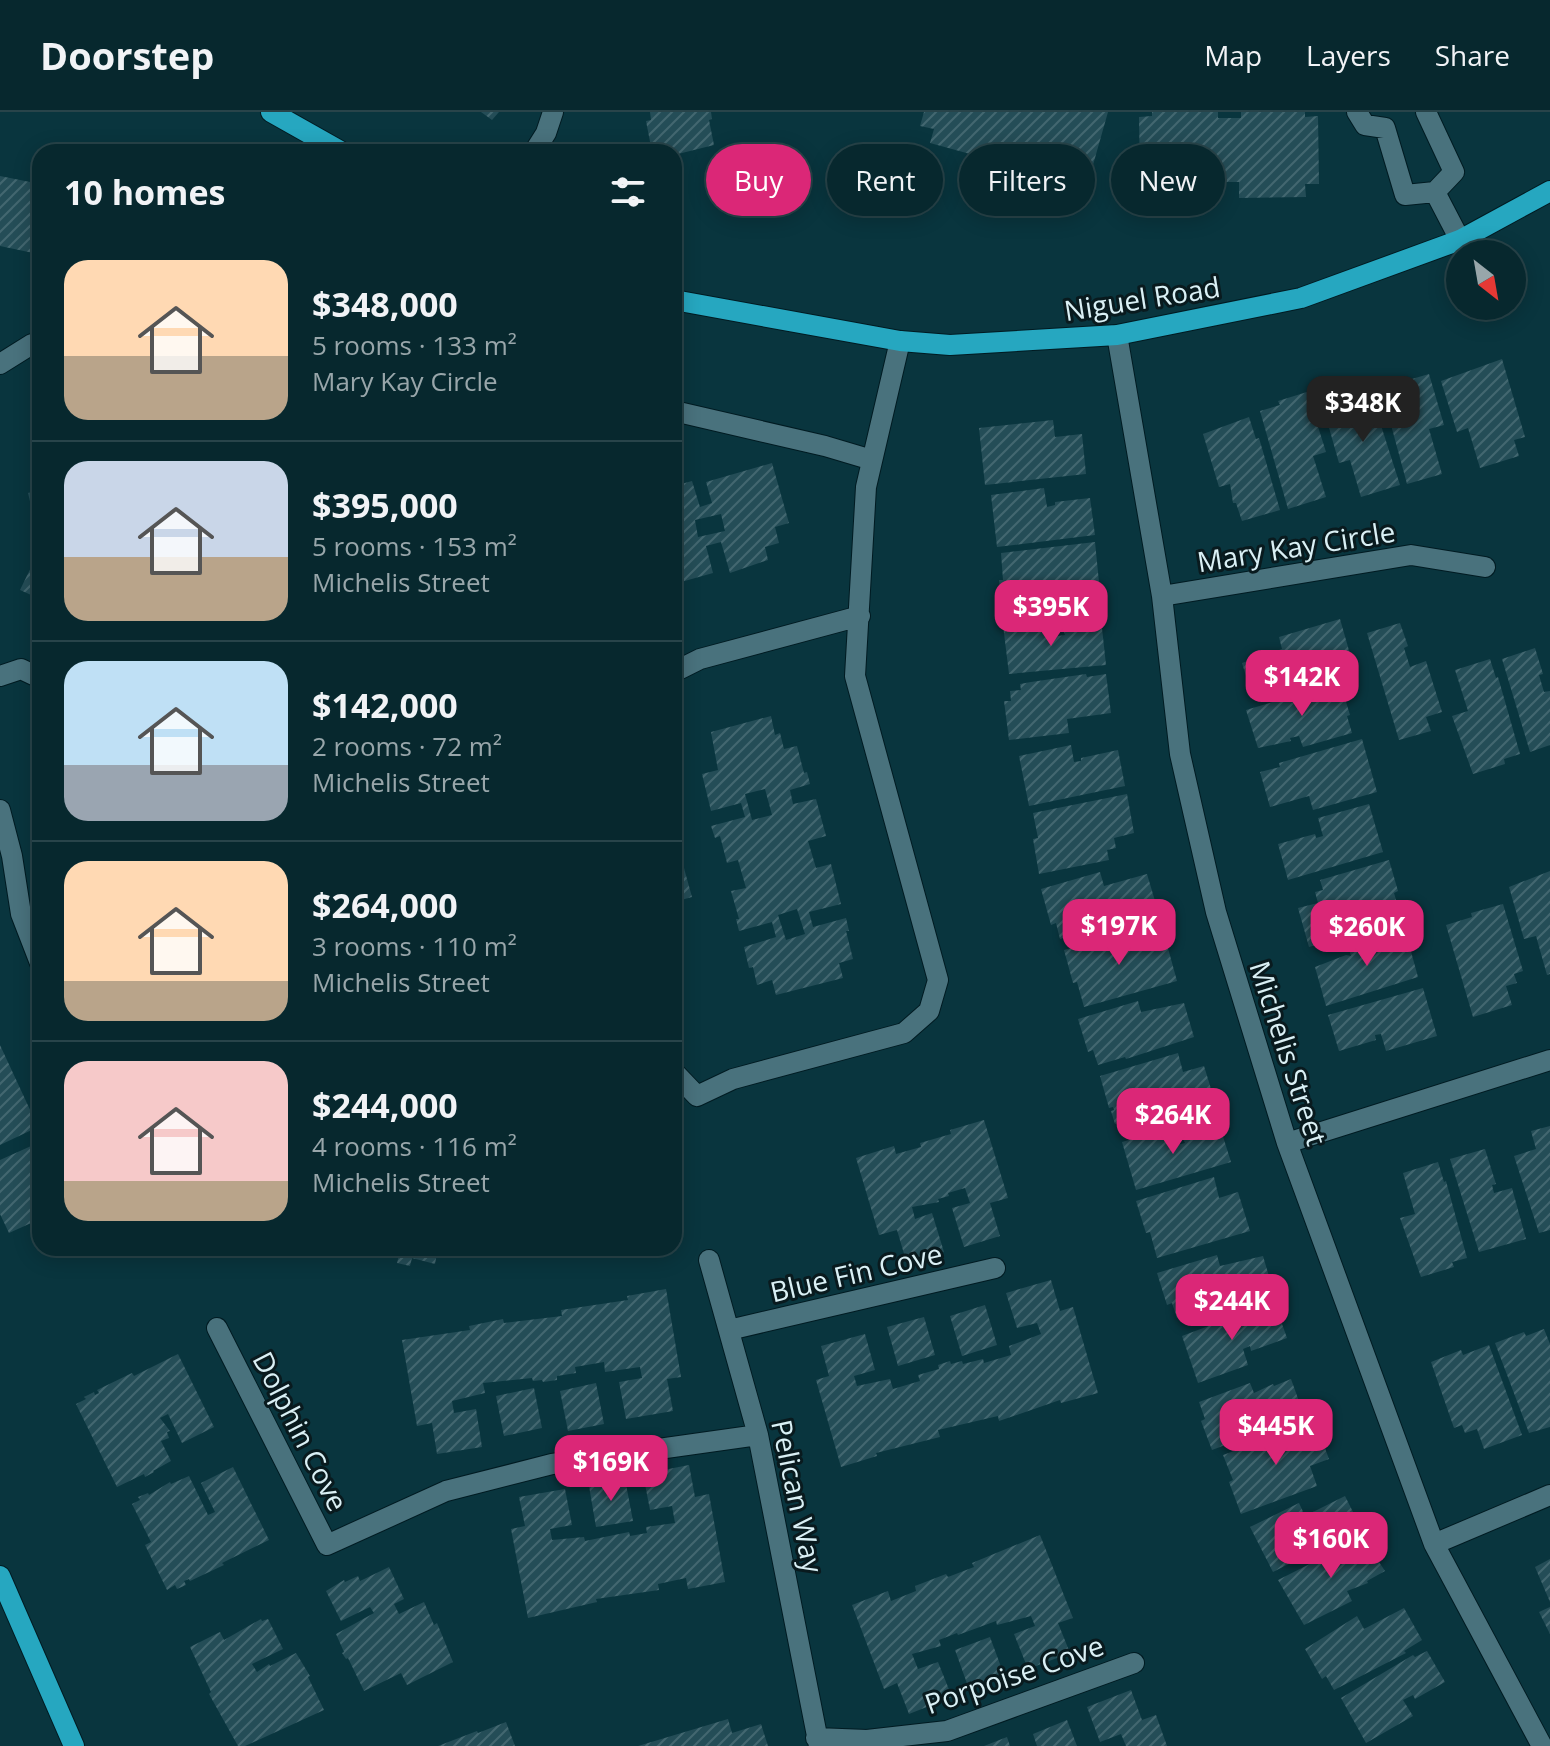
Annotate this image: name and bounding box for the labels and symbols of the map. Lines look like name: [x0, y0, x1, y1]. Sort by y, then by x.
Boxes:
north arrow: [1446, 240, 1526, 320]
street label: Niguel Road: [1061, 267, 1223, 329]
pin: $348K: [1307, 376, 1419, 444]
street label: Mary Kay Circle: [1194, 512, 1398, 580]
pin: $395K: [995, 580, 1107, 648]
pin: $142K: [1246, 650, 1358, 718]
pin: $197K: [1063, 899, 1175, 967]
pin: $260K: [1311, 900, 1423, 968]
street label: Michelis Street: [1241, 956, 1337, 1150]
pin: $264K: [1117, 1088, 1229, 1156]
street label: Blue Fin Cove: [766, 1234, 946, 1310]
pin: $244K: [1176, 1274, 1288, 1342]
street label: Dolphin Cove: [245, 1345, 357, 1517]
pin: $445K: [1220, 1399, 1332, 1467]
street label: Pelican Way: [763, 1416, 833, 1577]
pin: $169K: [555, 1435, 667, 1503]
pin: $160K: [1275, 1512, 1387, 1580]
street label: Porpoise Cove: [920, 1626, 1108, 1722]

